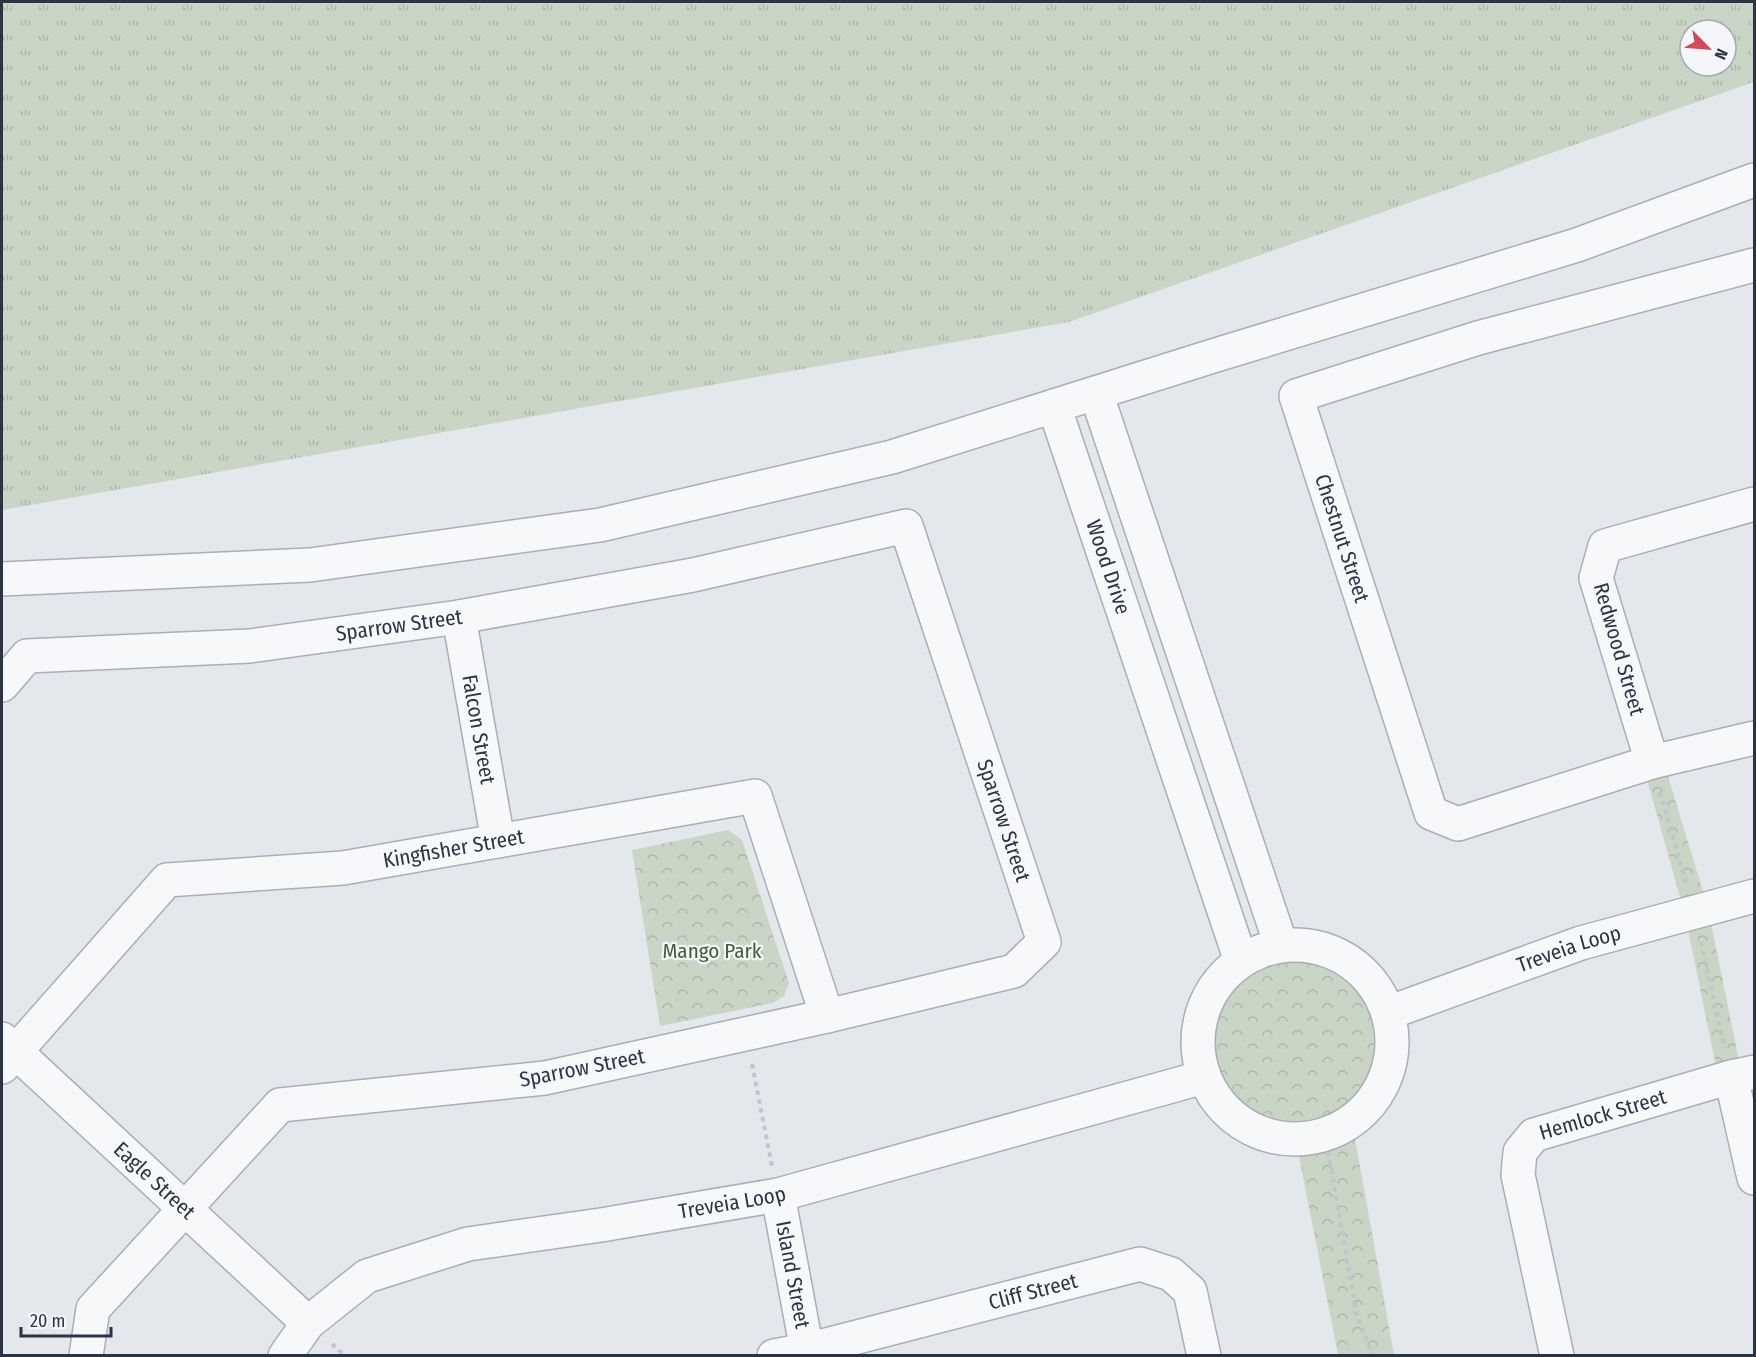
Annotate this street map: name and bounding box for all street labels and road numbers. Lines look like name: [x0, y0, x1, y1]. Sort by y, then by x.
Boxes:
street label: Chestnut Street: [1309, 471, 1375, 606]
street label: Wood Drive: [1080, 516, 1136, 618]
street label: Redwood Street: [1588, 580, 1650, 718]
street label: Sparrow Street: [334, 604, 464, 647]
street label: Falcon Street: [456, 672, 501, 786]
street label: Sparrow Street: [971, 756, 1036, 885]
street label: Kingfisher Street: [381, 824, 526, 874]
street label: Treveia Loop: [1513, 920, 1624, 978]
street label: Sparrow Street: [517, 1043, 647, 1093]
street label: Hemlock Street: [1536, 1084, 1670, 1146]
street label: Eagle Street: [108, 1136, 201, 1225]
street label: Treveia Loop: [677, 1180, 789, 1225]
street label: Island Street: [770, 1219, 816, 1331]
street label: Cliff Street: [986, 1268, 1080, 1316]

